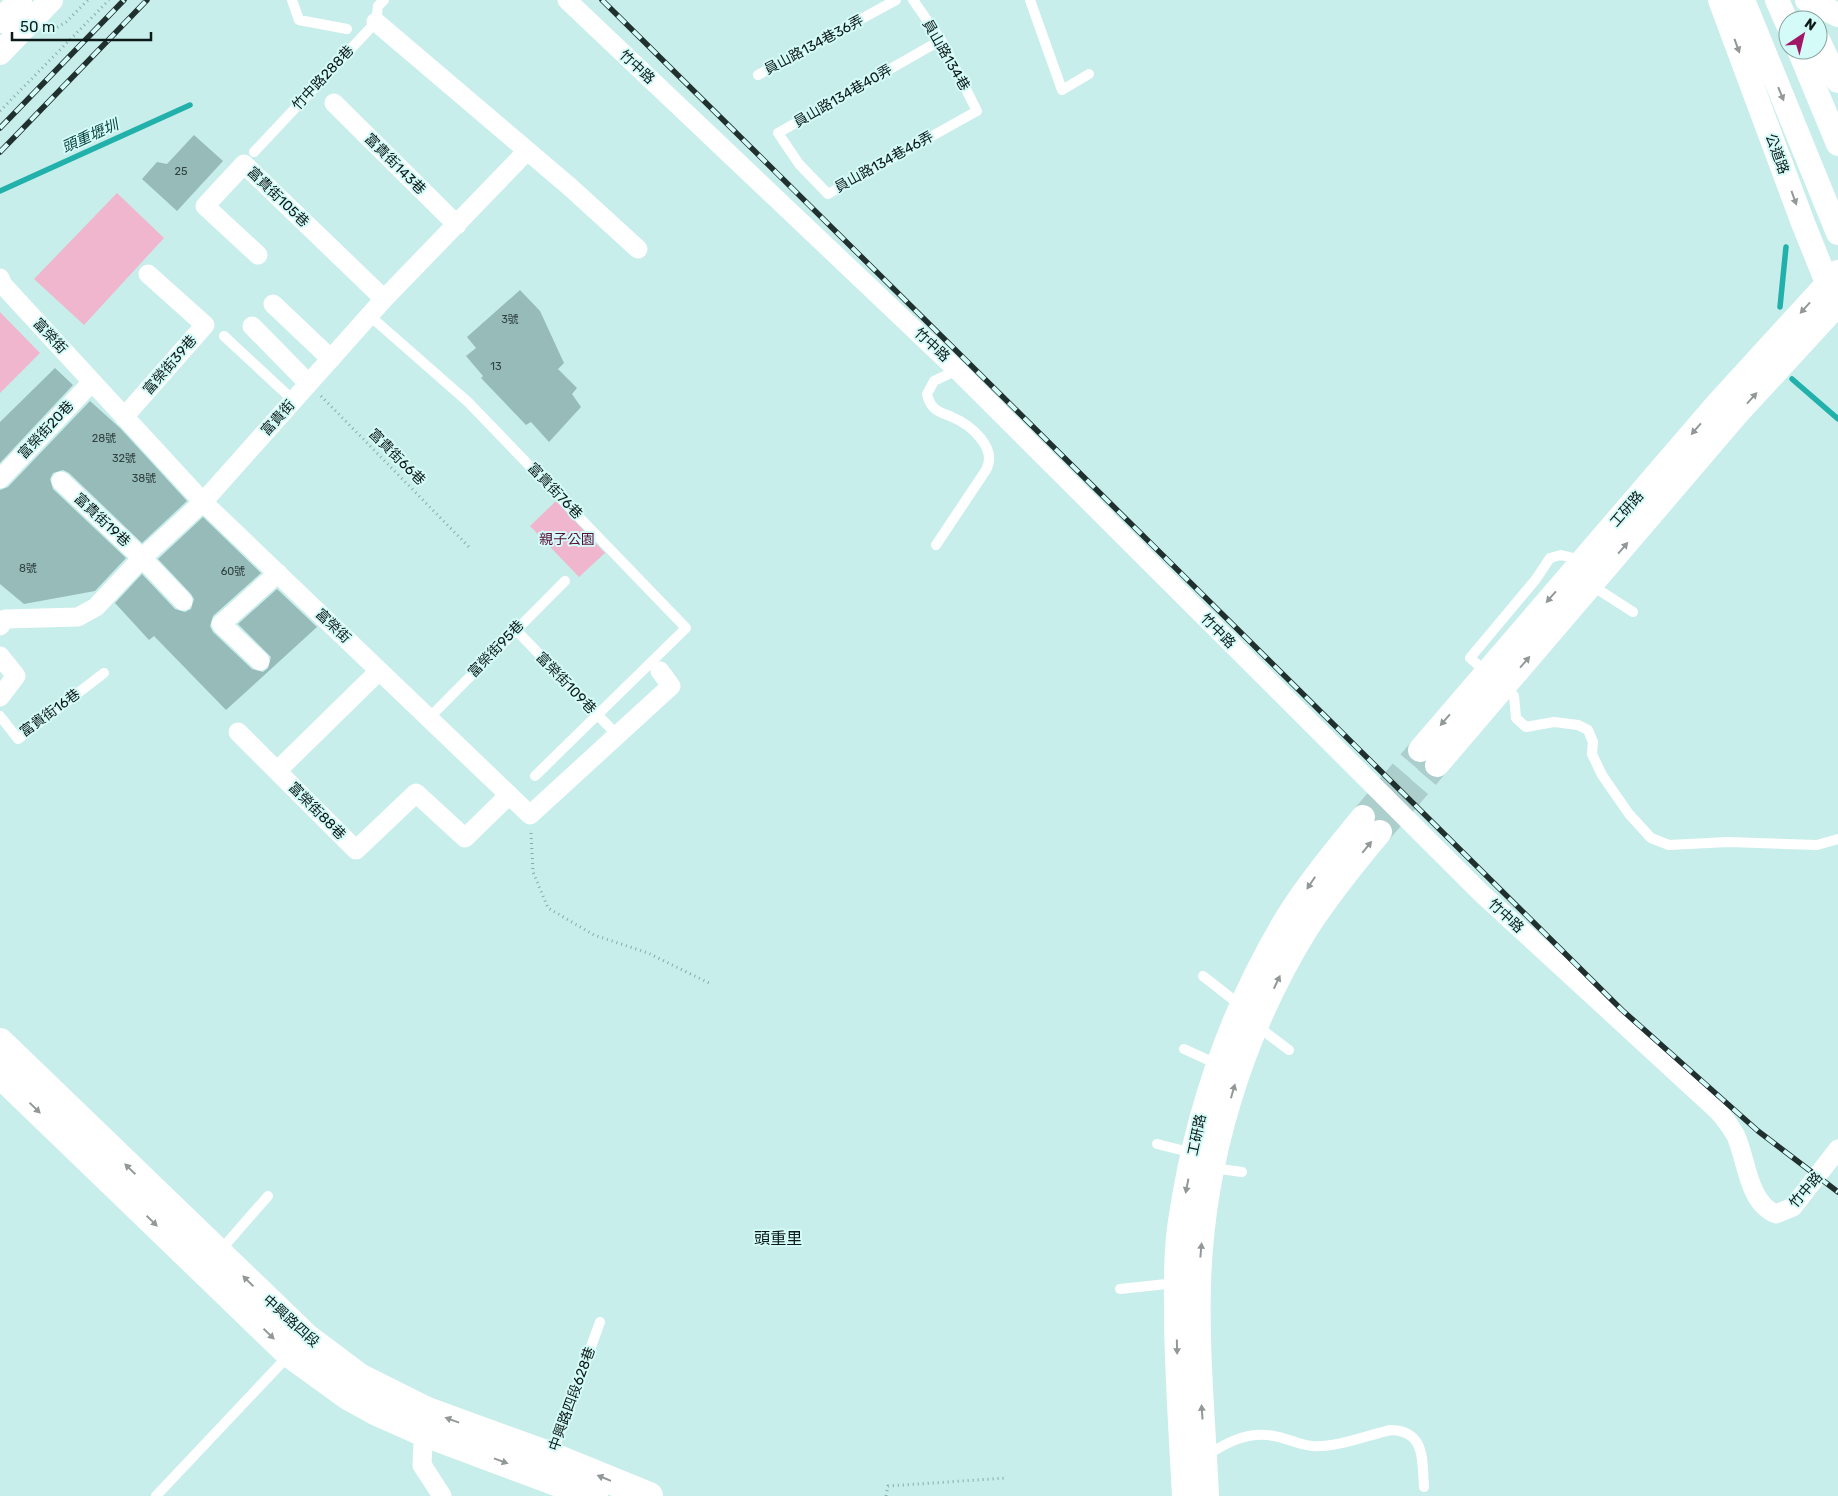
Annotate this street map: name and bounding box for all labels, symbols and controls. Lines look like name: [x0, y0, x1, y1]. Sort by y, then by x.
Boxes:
scale bar: [12, 10, 151, 42]
north arrow: [1778, 10, 1828, 60]
street label: 員山路134巷36弄: [761, 12, 867, 78]
text: N: [1801, 15, 1819, 35]
street label: 員山路134巷: [919, 16, 973, 94]
text: 50 m: [20, 18, 55, 36]
one-way arrow: [1734, 38, 1741, 53]
street label: 竹中路288巷: [289, 42, 357, 114]
street label: 竹中路: [616, 46, 658, 88]
street label: 員山路134巷40弄: [791, 61, 895, 131]
one-way arrow: [1778, 87, 1786, 101]
water label: 頭重壢圳: [59, 115, 123, 156]
street label: 員山路134巷46弄: [832, 128, 936, 196]
street label: 富貴街143巷: [361, 130, 429, 198]
street label: 公道路: [1762, 131, 1792, 177]
street label: 富貴街105巷: [244, 163, 312, 231]
house number: 25: [175, 165, 188, 178]
one-way arrow: [1790, 191, 1798, 206]
one-way arrow: [1799, 301, 1811, 313]
house number: 3號: [501, 313, 519, 326]
street label: 富榮街: [29, 315, 71, 357]
street label: 竹中路: [911, 324, 953, 366]
street label: 富榮街39巷: [140, 332, 200, 398]
house number: 13: [490, 360, 502, 373]
one-way arrow: [1746, 392, 1758, 404]
street label: 富榮街20巷: [15, 397, 77, 463]
street label: 富貴街: [258, 397, 298, 439]
one-way arrow: [1690, 422, 1702, 434]
street label: 富貴街66巷: [365, 425, 429, 489]
house number: 28號: [92, 432, 116, 445]
house number: 32號: [112, 452, 136, 465]
street label: 富貴街76巷: [524, 459, 586, 523]
house number: 38號: [132, 472, 156, 485]
street label: 工研路: [1607, 488, 1647, 530]
street label: 富貴街19巷: [70, 490, 134, 550]
park label: 親子公園: [539, 531, 595, 548]
one-way arrow: [1617, 542, 1629, 554]
house number: 8號: [19, 562, 37, 575]
house number: 60號: [221, 565, 245, 578]
one-way arrow: [1545, 591, 1557, 603]
street label: 富榮街: [312, 605, 354, 647]
street label: 竹中路: [1197, 610, 1239, 652]
street label: 富榮街95巷: [465, 617, 527, 681]
street label: 富榮街109巷: [532, 649, 600, 717]
one-way arrow: [1519, 656, 1530, 668]
street label: 富貴街16巷: [17, 685, 83, 741]
one-way arrow: [1439, 714, 1451, 726]
street label: 富榮街88巷: [285, 779, 349, 843]
one-way arrow: [1362, 840, 1372, 854]
one-way arrow: [1306, 876, 1316, 889]
street label: 竹中路: [1485, 895, 1527, 937]
one-way arrow: [1274, 975, 1282, 989]
one-way arrow: [1229, 1083, 1237, 1098]
one-way arrow: [29, 1102, 41, 1114]
street label: 工研路: [1184, 1113, 1210, 1157]
one-way arrow: [125, 1163, 137, 1175]
street label: 竹中路: [1786, 1169, 1826, 1211]
one-way arrow: [1183, 1178, 1191, 1193]
one-way arrow: [146, 1215, 158, 1227]
district label: 頭重里: [754, 1229, 802, 1248]
one-way arrow: [1198, 1242, 1206, 1258]
one-way arrow: [242, 1275, 254, 1287]
street label: 中興路四段: [259, 1291, 323, 1351]
one-way arrow: [263, 1328, 275, 1340]
one-way arrow: [1173, 1340, 1181, 1356]
street label: 中興路四段628巷: [545, 1345, 599, 1453]
one-way arrow: [1197, 1404, 1205, 1420]
one-way arrow: [445, 1416, 460, 1423]
one-way arrow: [494, 1458, 509, 1465]
one-way arrow: [597, 1473, 611, 1481]

